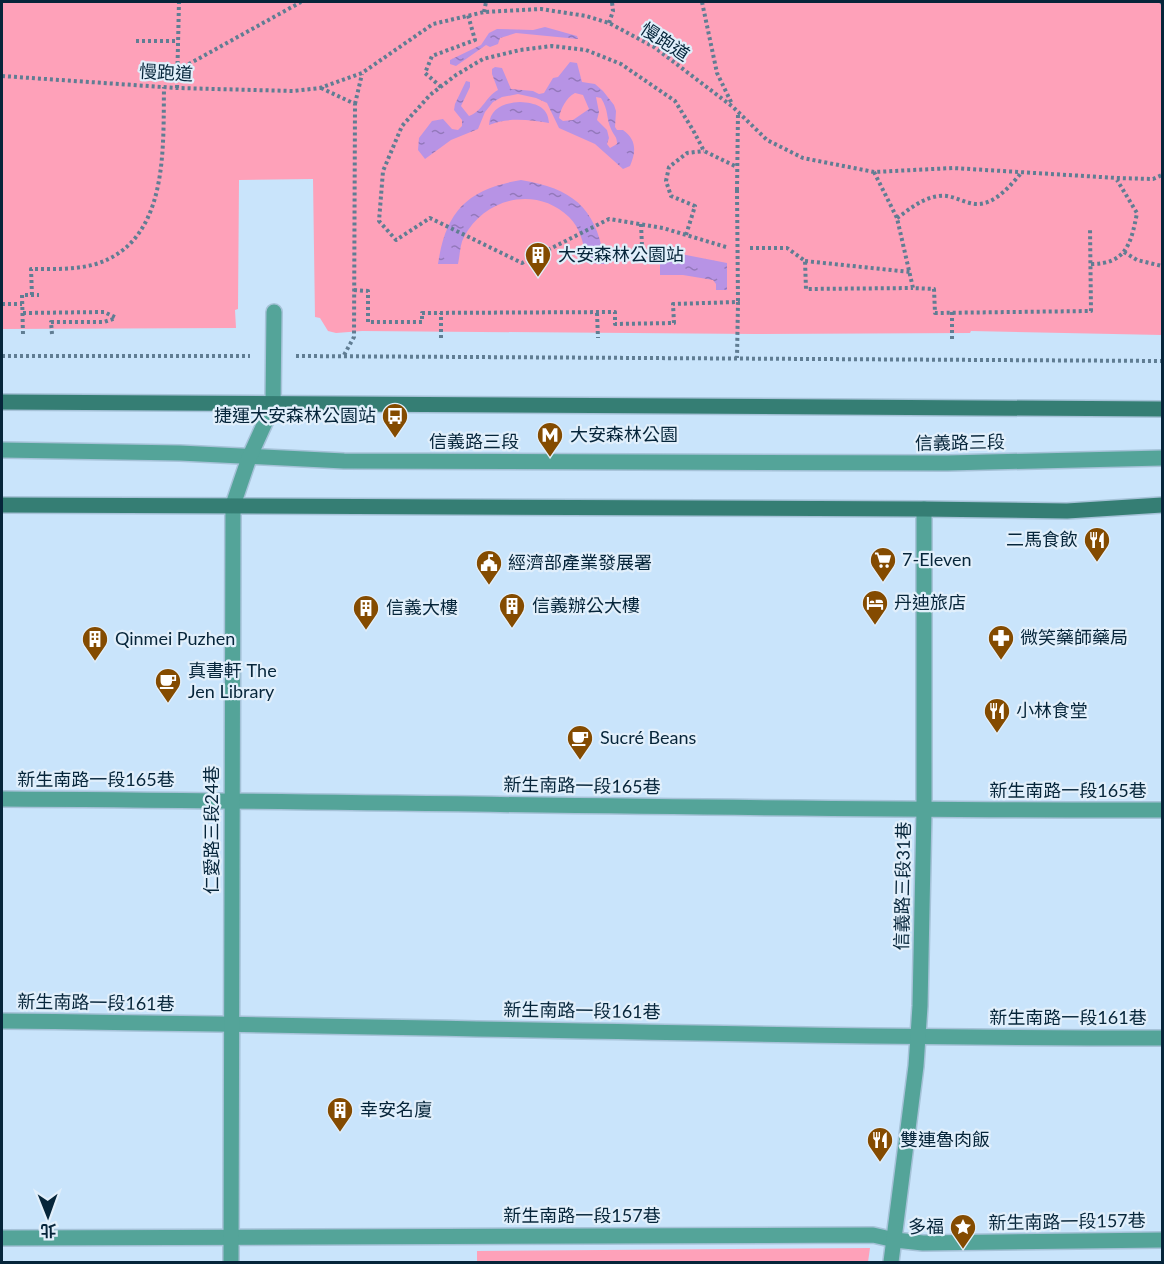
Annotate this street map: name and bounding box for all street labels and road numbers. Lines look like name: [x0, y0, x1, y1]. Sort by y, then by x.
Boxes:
street label: 慢跑道: [637, 17, 694, 65]
street label: 慢跑道: [139, 60, 194, 84]
street label: 信義路三段: [429, 430, 519, 452]
street label: 信義路三段: [915, 430, 1005, 454]
street label: 仁愛路三段24巷: [200, 766, 222, 894]
street label: 新生南路一段165巷: [17, 768, 175, 790]
street label: 新生南路一段165巷: [503, 773, 661, 797]
street label: 新生南路一段165巷: [989, 779, 1147, 801]
street label: 信義路三段31巷: [890, 821, 914, 951]
street label: 新生南路一段161巷: [17, 990, 175, 1014]
street label: 新生南路一段161巷: [503, 998, 661, 1022]
street label: 新生南路一段161巷: [989, 1006, 1147, 1028]
street label: 新生南路一段157巷: [503, 1204, 661, 1226]
street label: 新生南路一段157巷: [988, 1209, 1146, 1233]

